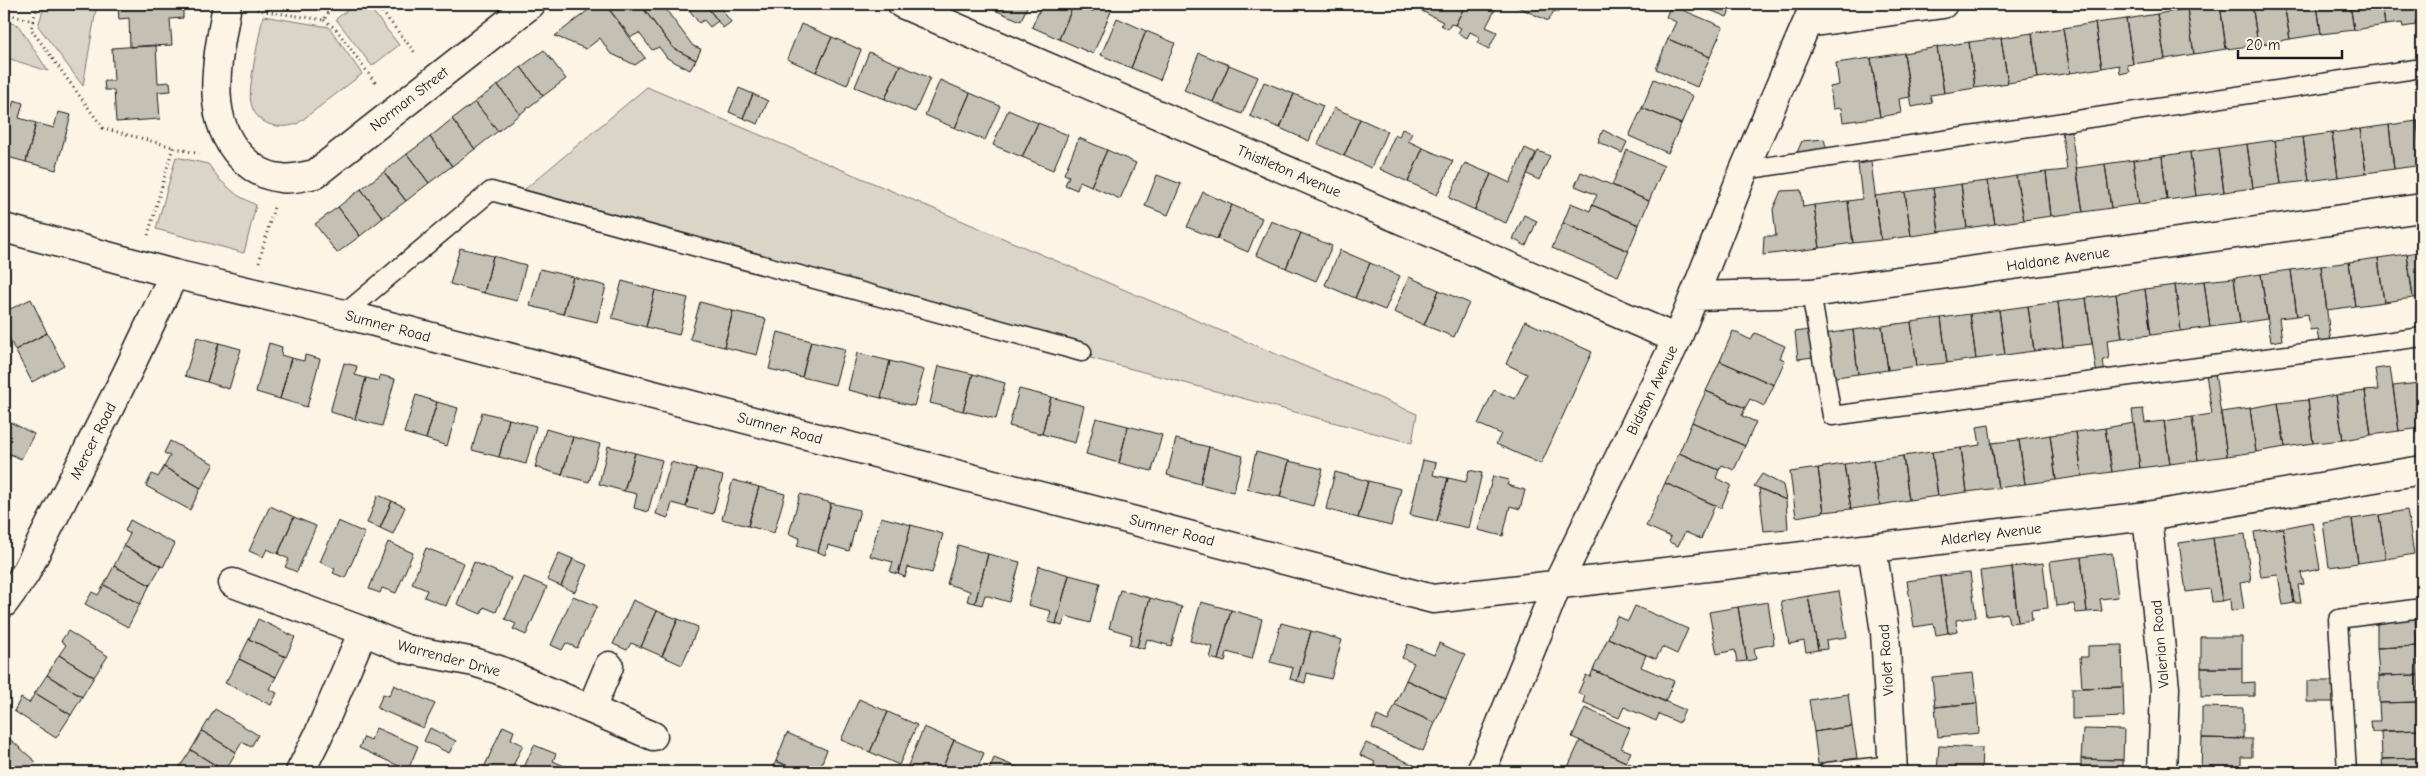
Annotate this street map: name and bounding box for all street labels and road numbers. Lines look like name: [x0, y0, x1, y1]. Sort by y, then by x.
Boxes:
street label: Norman Street: [366, 62, 452, 135]
street label: Thistleton Avenue: [1234, 141, 1344, 201]
street label: Haldane Avenue: [2005, 243, 2111, 275]
street label: Sumner Road: [343, 306, 433, 346]
street label: Bidston Avenue: [1623, 342, 1682, 438]
street label: Mercer Road: [66, 400, 120, 482]
street label: Sumner Road: [735, 408, 825, 448]
street label: Sumner Road: [1127, 510, 1217, 550]
street label: Alderley Avenue: [1939, 519, 2043, 549]
street label: Valerian Road: [2147, 599, 2173, 689]
street label: Violet Road: [1875, 624, 1897, 696]
street label: Warrender Drive: [396, 636, 503, 681]

